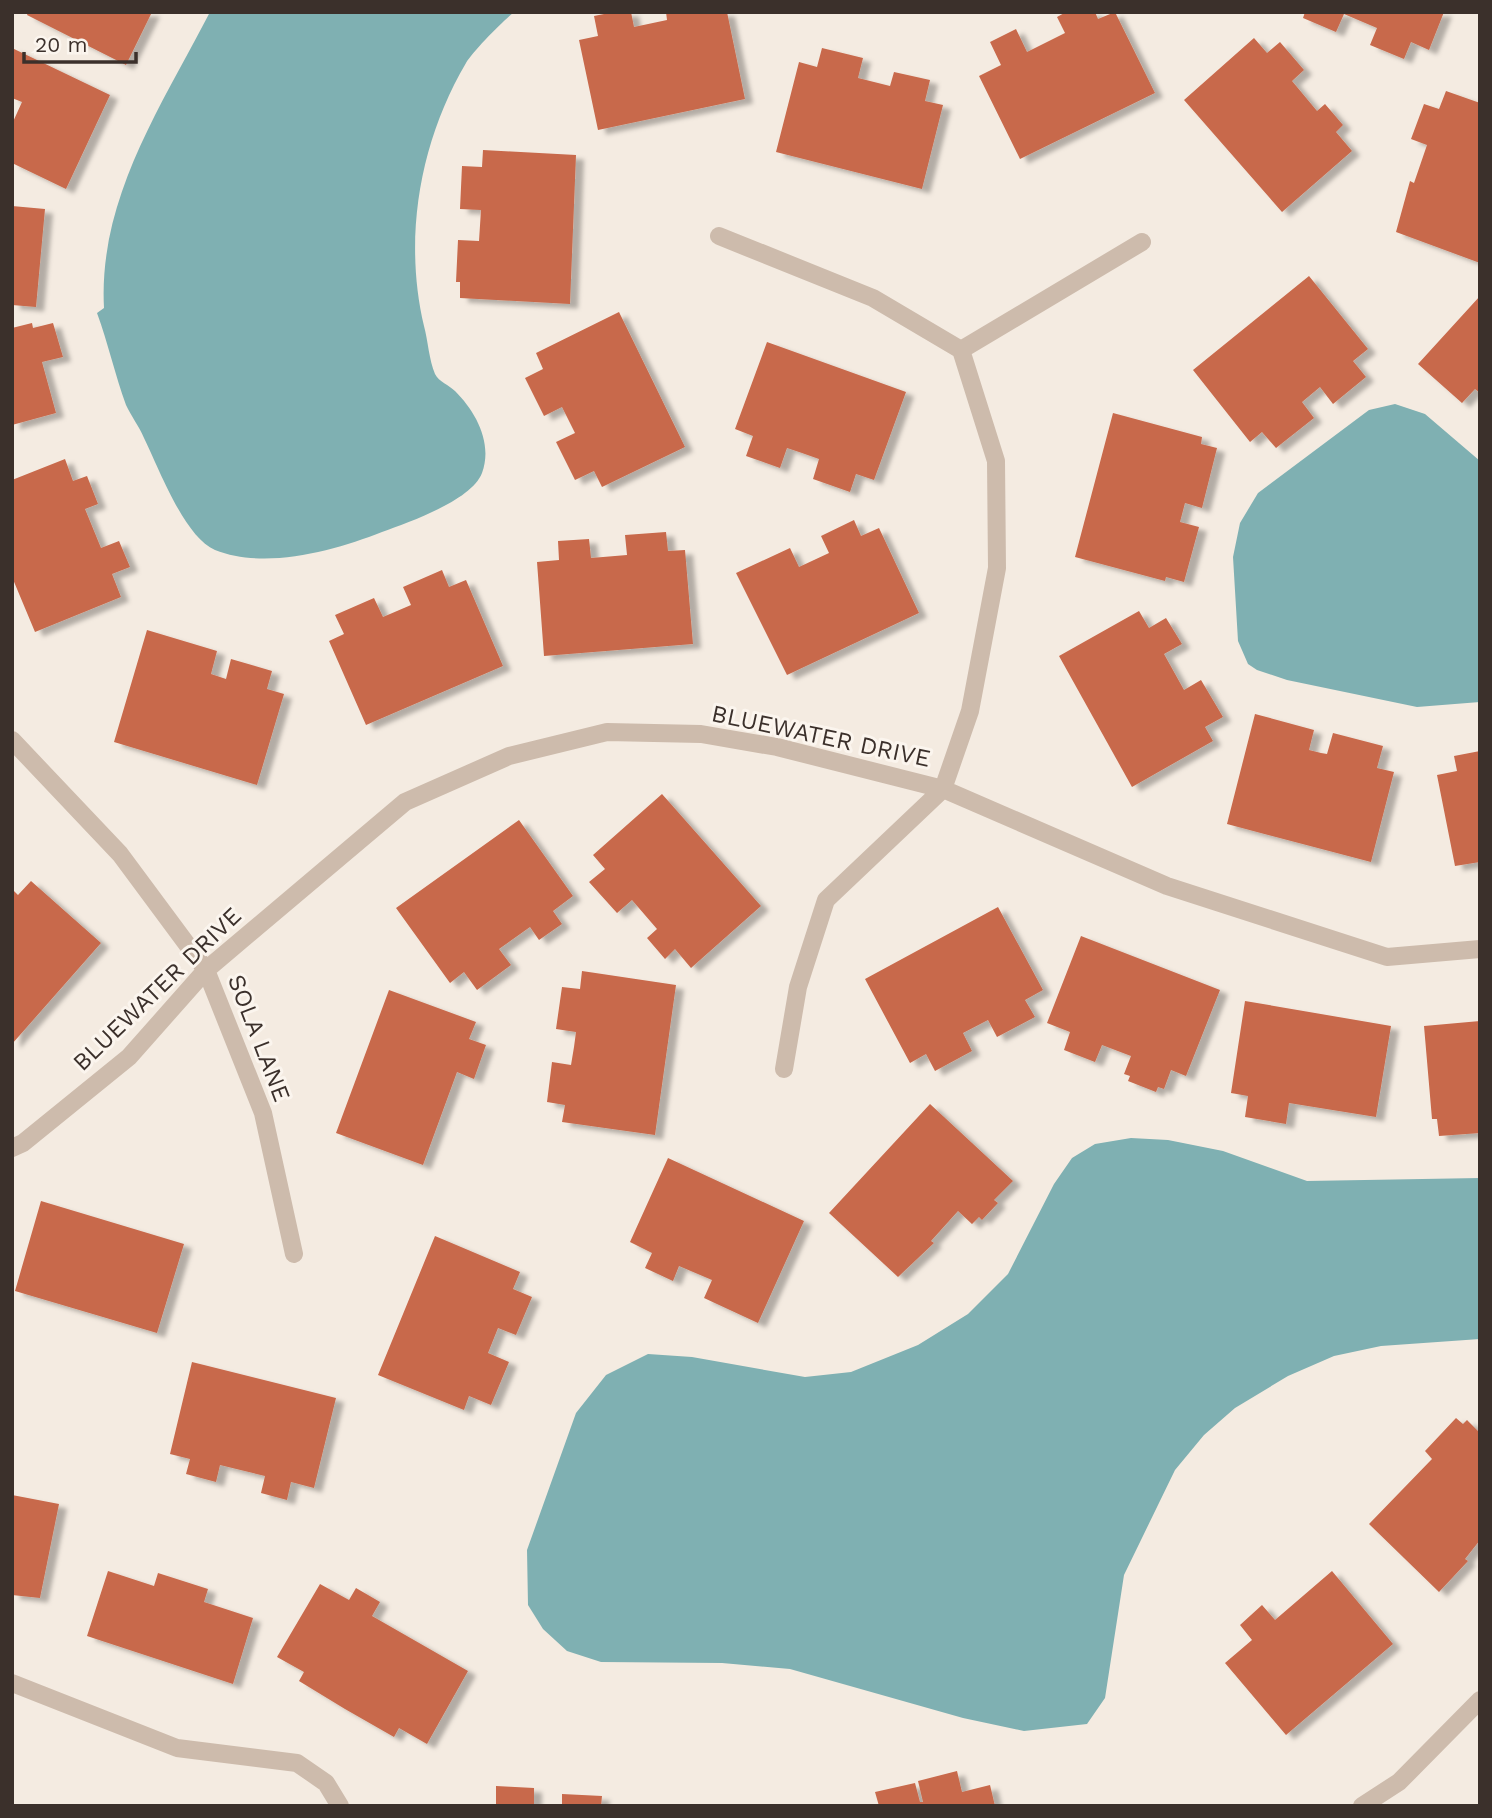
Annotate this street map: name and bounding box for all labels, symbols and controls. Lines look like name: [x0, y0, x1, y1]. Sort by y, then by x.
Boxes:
scale bar: [24, 21, 136, 65]
text: 20 m: [35, 32, 87, 57]
street label: BLUEWATER DRIVE: [709, 699, 933, 773]
street label: BLUEWATER DRIVE: [67, 902, 247, 1076]
street label: SOLA LANE: [222, 970, 296, 1106]

